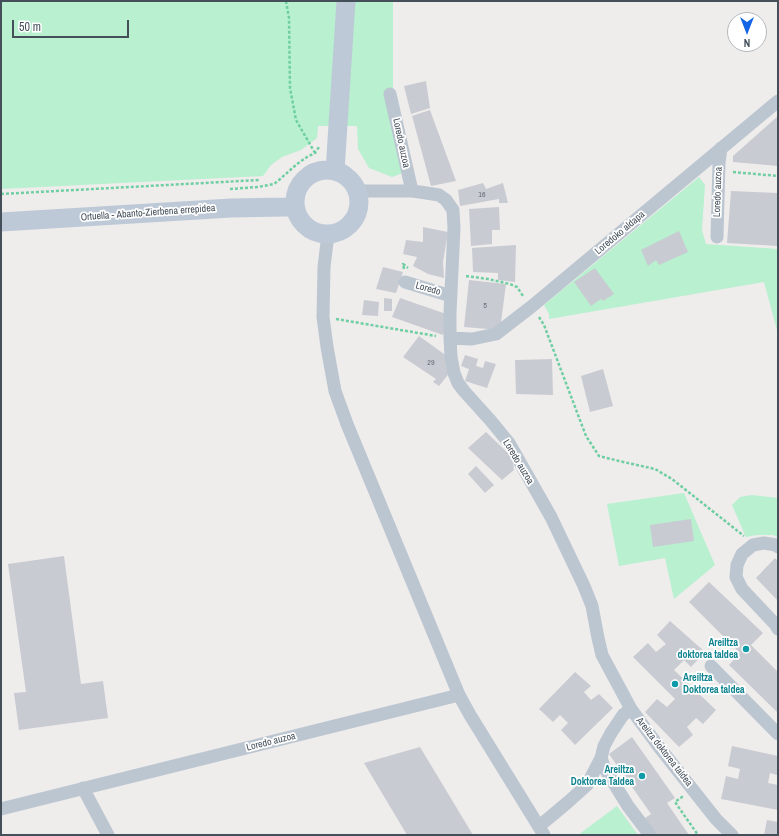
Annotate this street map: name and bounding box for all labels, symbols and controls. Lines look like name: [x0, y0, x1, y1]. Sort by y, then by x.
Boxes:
scale bar: [14, 12, 131, 38]
north arrow: [727, 12, 767, 52]
text: 50 m: [19, 19, 41, 35]
text: N: [744, 36, 750, 50]
street label: Loredo auzoa: [390, 117, 412, 169]
street label: Loredo auzoa: [711, 167, 725, 217]
house number: 16: [478, 190, 486, 200]
street label: Ortuella - Abanto-Zierbena errepidea: [80, 202, 216, 224]
street label: Loredoko aldapa: [593, 209, 647, 257]
street label: Loredo: [414, 280, 442, 298]
house number: 5: [483, 301, 487, 311]
house number: 29: [427, 358, 435, 368]
street label: Loredo auzoa: [500, 437, 536, 487]
place label: Areiltza doktorea taldea: [677, 637, 738, 660]
marker: Areiltza doktorea taldea: [741, 644, 751, 654]
place label: Areiltza Doktorea taldea: [683, 672, 745, 696]
marker: Areiltza Doktorea taldea: [670, 679, 680, 689]
street label: Areilza doktorea taldea: [633, 715, 695, 789]
street label: Loredo auzoa: [245, 730, 297, 754]
place label: Areiltza Doktorea Taldea: [571, 764, 634, 788]
marker: Areiltza Doktorea Taldea: [637, 771, 647, 781]

